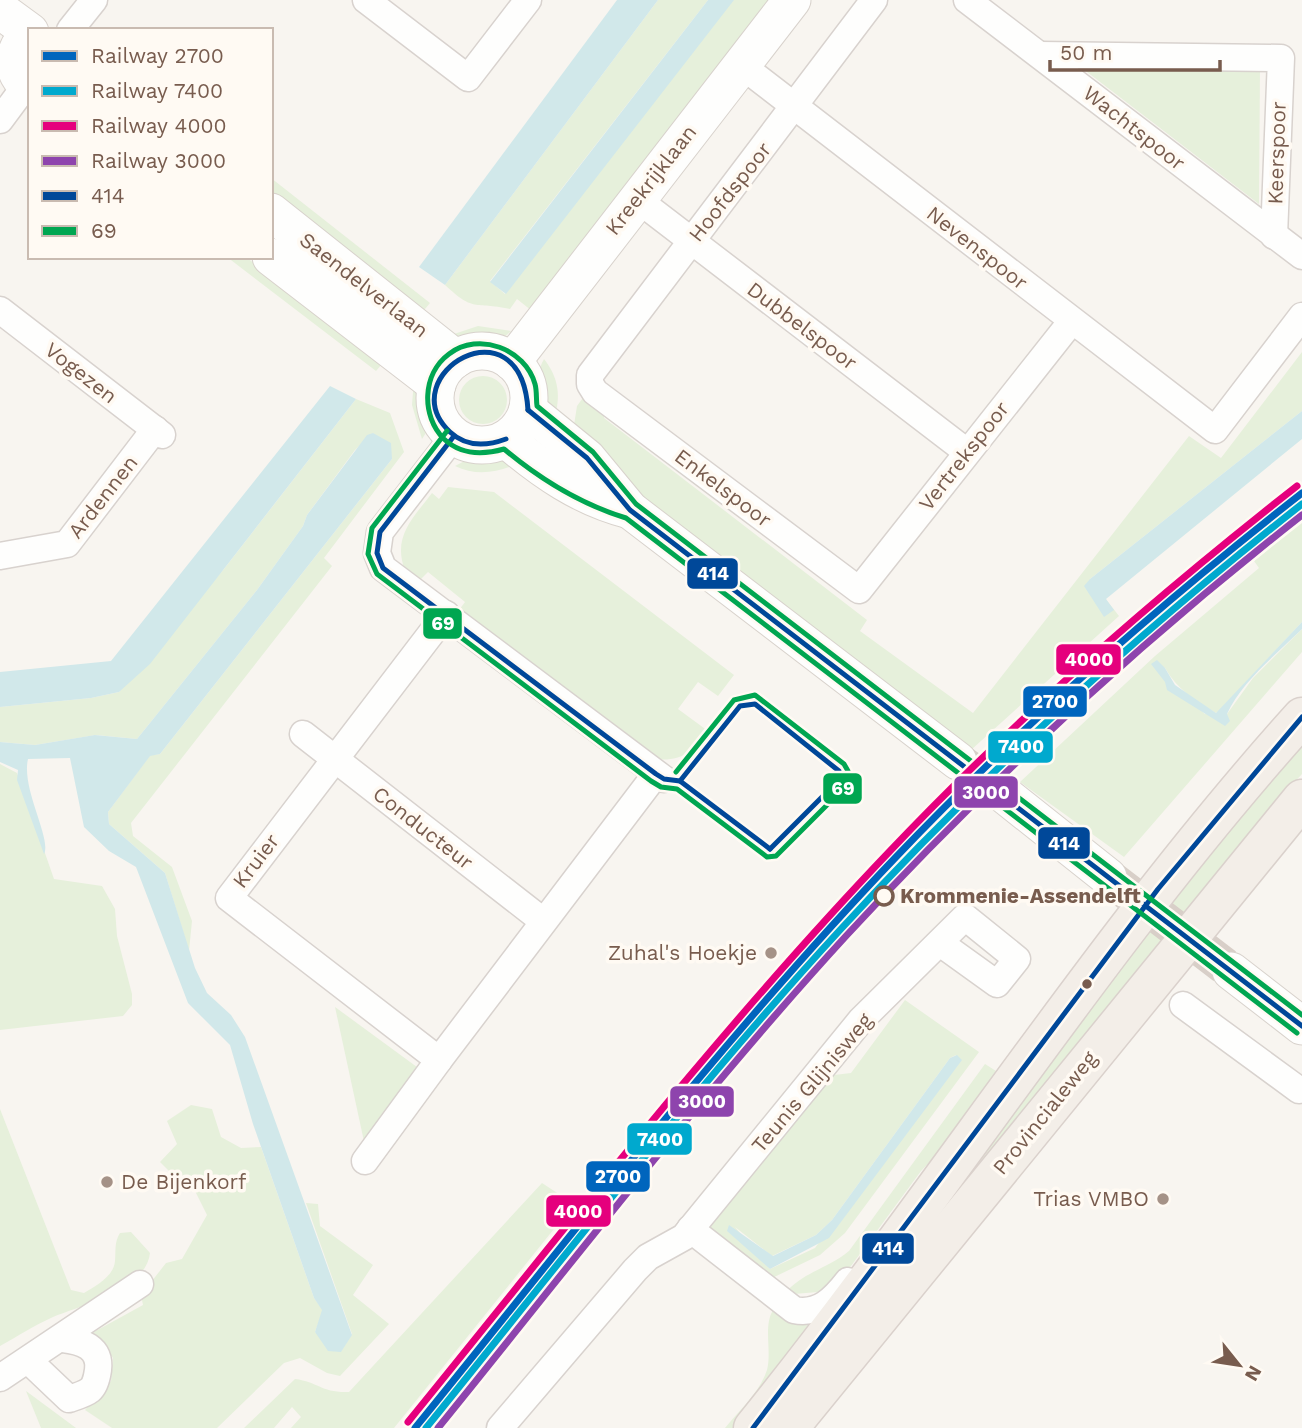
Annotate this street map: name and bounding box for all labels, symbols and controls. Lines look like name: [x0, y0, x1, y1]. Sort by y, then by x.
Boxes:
legend: [28, 28, 273, 259]
scale bar: [1050, 28, 1220, 72]
text: 50 m: [1060, 40, 1112, 65]
text: Railway 2700: [91, 43, 224, 68]
text: Railway 7400: [91, 78, 223, 103]
street label: Wachtspoor: [1078, 80, 1191, 175]
street label: Keerspoor: [1262, 101, 1291, 205]
text: Railway 4000: [91, 113, 227, 138]
street label: Kreekrijklaan: [600, 120, 701, 240]
street label: Hoofdspoor: [683, 137, 776, 246]
text: Railway 3000: [91, 148, 226, 173]
text: 414: [91, 183, 125, 208]
street label: Nevenspoor: [922, 200, 1033, 295]
text: 69: [91, 218, 117, 243]
street label: Saendelverlaan: [295, 227, 434, 343]
street label: Dubbelspoor: [742, 276, 862, 375]
street label: Vogezen: [40, 337, 122, 409]
street label: Vertrekspoor: [913, 396, 1014, 515]
street label: Enkelspoor: [670, 443, 777, 532]
street label: Ardennen: [62, 450, 143, 543]
line badge: 414: [686, 557, 739, 590]
text: 414: [697, 562, 729, 585]
line badge: 69: [422, 607, 463, 640]
text: 69: [431, 612, 455, 635]
line badge: 4000: [1055, 643, 1122, 676]
text: 4000: [1065, 648, 1113, 671]
line badge: 2700: [1022, 685, 1088, 718]
text: 2700: [1032, 690, 1078, 713]
line badge: 7400: [987, 730, 1054, 764]
text: 7400: [998, 735, 1044, 758]
line badge: 69: [822, 772, 863, 805]
line badge: 3000: [953, 775, 1019, 809]
text: 69: [831, 777, 855, 800]
street label: Conducteur: [368, 781, 479, 875]
text: 3000: [962, 781, 1010, 804]
line badge: 414: [1037, 826, 1091, 860]
street label: Kruier: [227, 828, 284, 893]
text: 414: [1048, 832, 1080, 855]
place label: Krommenie-Assendelft: [900, 883, 1141, 908]
marker: Krommenie-Assendelft: [874, 886, 894, 906]
place label: Zuhal's Hoekje: [608, 940, 757, 965]
marker: Zuhal's Hoekje: [763, 945, 779, 961]
unlabelled marker: [1080, 977, 1094, 991]
street label: Teunis Glijnisweg: [746, 1007, 878, 1158]
street label: Provincialeweg: [987, 1045, 1102, 1179]
line badge: 3000: [669, 1085, 735, 1118]
text: 3000: [678, 1090, 726, 1113]
line badge: 7400: [626, 1122, 693, 1156]
text: 7400: [637, 1128, 683, 1151]
line badge: 2700: [585, 1160, 651, 1193]
text: 2700: [595, 1165, 641, 1188]
place label: De Bijenkorf: [121, 1169, 246, 1194]
marker: De Bijenkorf: [99, 1174, 115, 1190]
place label: Trias VMBO: [1033, 1186, 1149, 1211]
marker: Trias VMBO: [1155, 1191, 1171, 1207]
line badge: 4000: [545, 1194, 612, 1228]
text: 4000: [554, 1200, 602, 1223]
line badge: 414: [861, 1232, 915, 1265]
text: 414: [872, 1237, 904, 1260]
north arrow: [1204, 1330, 1274, 1400]
text: N: [1240, 1361, 1267, 1385]

